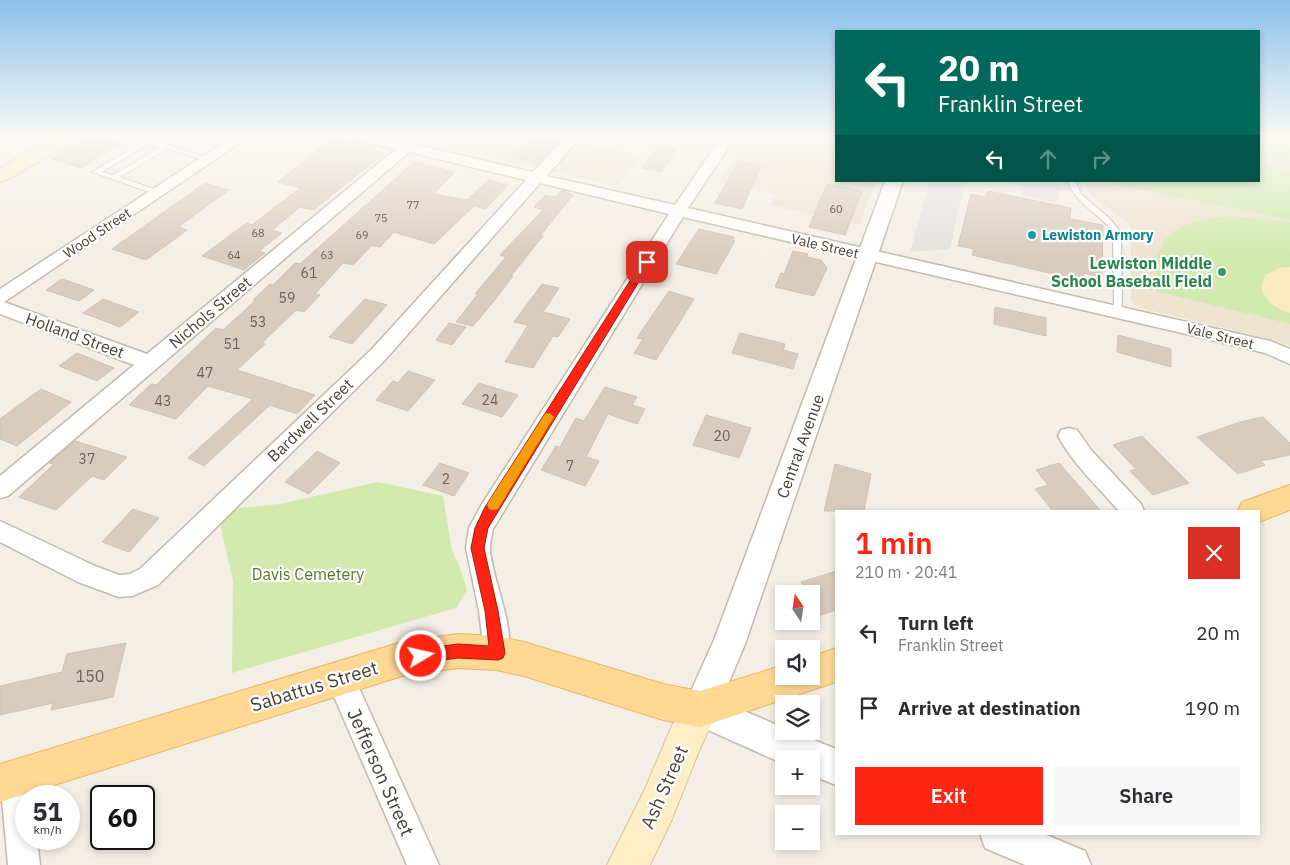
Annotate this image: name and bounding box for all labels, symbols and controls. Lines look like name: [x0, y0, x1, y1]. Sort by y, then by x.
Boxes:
text: 20 m: [938, 45, 1020, 91]
icon: left: [855, 50, 920, 115]
text: Franklin Street: [938, 89, 1083, 118]
icon: left: [981, 145, 1009, 173]
icon: ahead: [1034, 145, 1062, 173]
icon: right: [1087, 145, 1115, 173]
house number: 77: [406, 198, 420, 212]
house number: 60: [829, 202, 843, 216]
street label: Wood Street: [60, 204, 134, 262]
house number: 75: [374, 211, 388, 225]
house number: 68: [251, 226, 265, 240]
place label: Lewiston Armory: [1042, 226, 1154, 244]
house number: 69: [355, 228, 369, 242]
street label: Vale Street: [789, 229, 861, 263]
marker: Lewiston Armory: [1026, 229, 1038, 241]
pin: [626, 241, 668, 283]
house number: 64: [227, 248, 241, 262]
house number: 63: [320, 248, 334, 262]
icon: arrive: [633, 248, 661, 276]
place label: Lewiston Middle School Baseball Field: [1051, 253, 1212, 291]
house number: 61: [301, 264, 317, 282]
marker: Lewiston Middle School Baseball Field: [1216, 266, 1228, 278]
street label: Nichols Street: [165, 272, 255, 352]
house number: 59: [279, 289, 295, 307]
street label: Holland Street: [23, 308, 127, 362]
house number: 53: [250, 313, 266, 331]
street label: Vale Street: [1184, 319, 1256, 353]
house number: 51: [224, 335, 240, 353]
house number: 47: [197, 364, 213, 382]
street label: Bardwell Street: [263, 374, 357, 466]
house number: 24: [482, 391, 498, 409]
street label: Central Avenue: [772, 391, 828, 501]
house number: 43: [155, 392, 171, 410]
house number: 20: [714, 427, 730, 445]
house number: 37: [79, 450, 95, 468]
house number: 7: [566, 457, 574, 475]
house number: 2: [442, 470, 450, 488]
text: 1 min: [855, 523, 933, 562]
button: close: [1188, 527, 1240, 579]
text: 210 m · 20:41: [855, 562, 957, 582]
park label: Davis Cemetery: [252, 564, 364, 584]
north arrow: [775, 585, 820, 630]
map controls: [775, 585, 820, 850]
text: Turn left: [898, 611, 974, 635]
icon: left: [855, 619, 883, 647]
text: 20 m: [1196, 621, 1240, 645]
position arrow: [394, 629, 446, 681]
text: Franklin Street: [898, 635, 1004, 655]
button: sound: [775, 640, 820, 685]
street label: Sabattus Street: [247, 655, 381, 717]
house number: 150: [76, 666, 104, 686]
icon: arrive: [855, 694, 883, 722]
button: layers: [775, 695, 820, 740]
text: Arrive at destination: [898, 696, 1081, 720]
text: 190 m: [1185, 696, 1240, 720]
street label: Jefferson Street: [342, 705, 420, 839]
street label: Ash Street: [635, 742, 693, 832]
button: +: [775, 750, 820, 795]
button: Exit: [855, 767, 1043, 825]
button: Share: [1053, 767, 1240, 825]
speed limit sign: 60: [90, 785, 155, 850]
text: 51: [32, 795, 63, 828]
button: −: [775, 805, 820, 850]
text: km/h: [33, 822, 62, 837]

